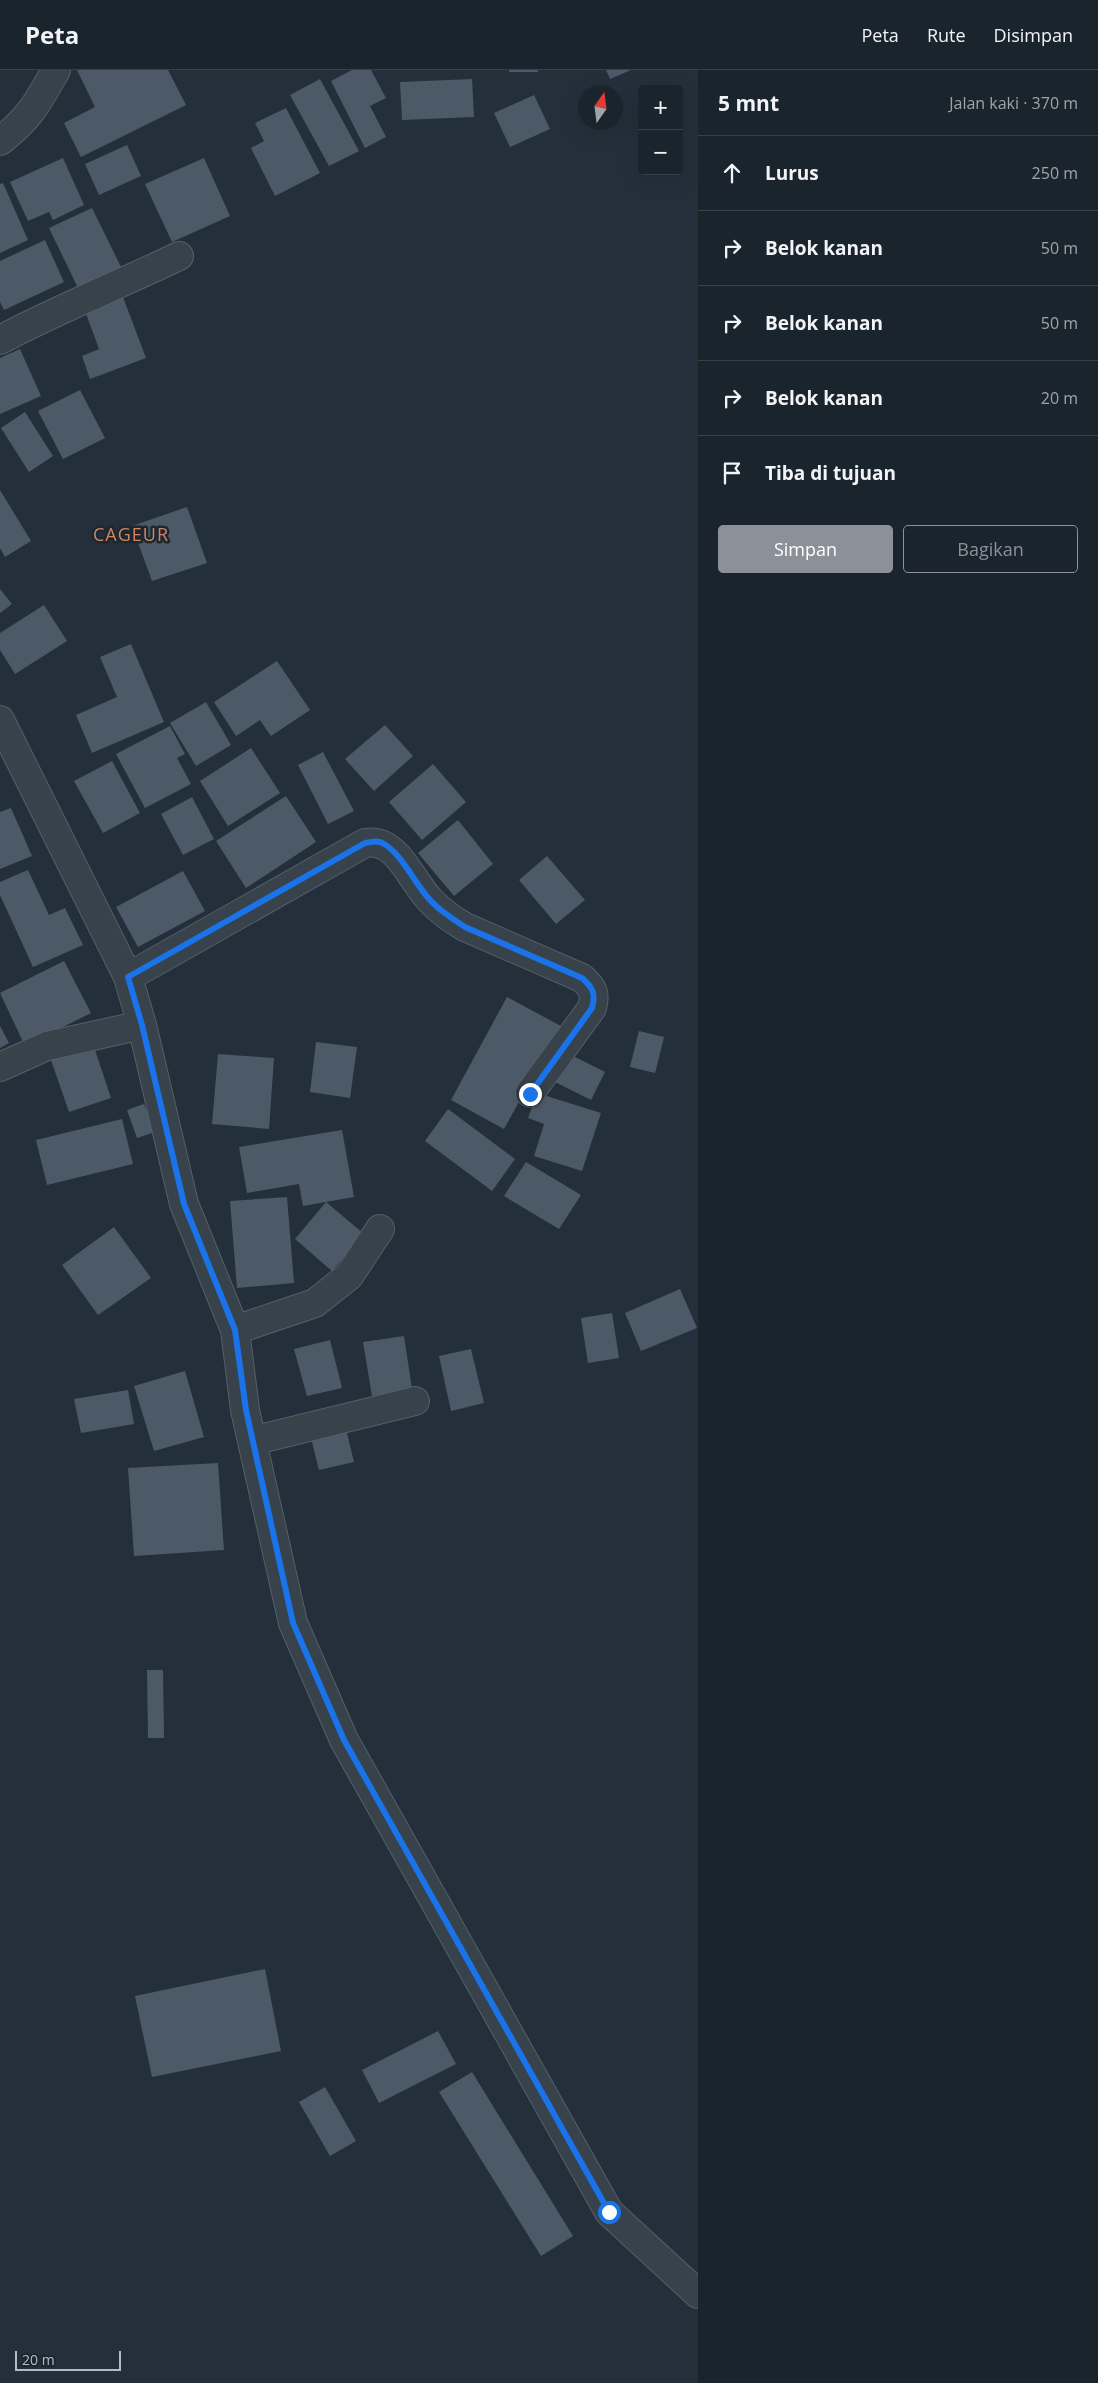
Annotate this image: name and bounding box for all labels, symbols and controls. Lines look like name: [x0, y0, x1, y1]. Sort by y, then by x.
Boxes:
text: Peta: [25, 18, 79, 51]
text: Peta: [862, 23, 899, 47]
text: Rute: [927, 23, 966, 47]
text: Disimpan: [994, 23, 1073, 47]
north arrow: [578, 85, 623, 130]
map controls: [638, 85, 683, 175]
button: +: [638, 85, 683, 130]
text: 5 mnt: [718, 89, 779, 117]
text: Jalan kaki · 370 m: [949, 92, 1078, 114]
button: −: [638, 130, 683, 175]
icon: ahead: [718, 159, 746, 187]
text: Lurus: [765, 160, 819, 186]
text: 250 m: [1032, 162, 1078, 184]
icon: right: [718, 234, 746, 262]
text: Belok kanan: [765, 235, 883, 261]
text: 50 m: [1041, 237, 1078, 259]
icon: right: [718, 309, 746, 337]
text: Belok kanan: [765, 310, 883, 336]
text: 50 m: [1041, 312, 1078, 334]
icon: right: [718, 384, 746, 412]
text: Belok kanan: [765, 385, 883, 411]
text: 20 m: [1041, 387, 1078, 409]
icon: arrive: [718, 459, 746, 487]
text: Tiba di tujuan: [765, 460, 896, 486]
district label: CAGEUR: [93, 522, 169, 546]
button: Simpan: [718, 525, 893, 573]
button: Bagikan: [903, 525, 1078, 573]
route end: [519, 1083, 542, 1106]
route start: [598, 2201, 621, 2224]
scale bar: [15, 2348, 121, 2371]
text: 20 m: [22, 2350, 55, 2369]

